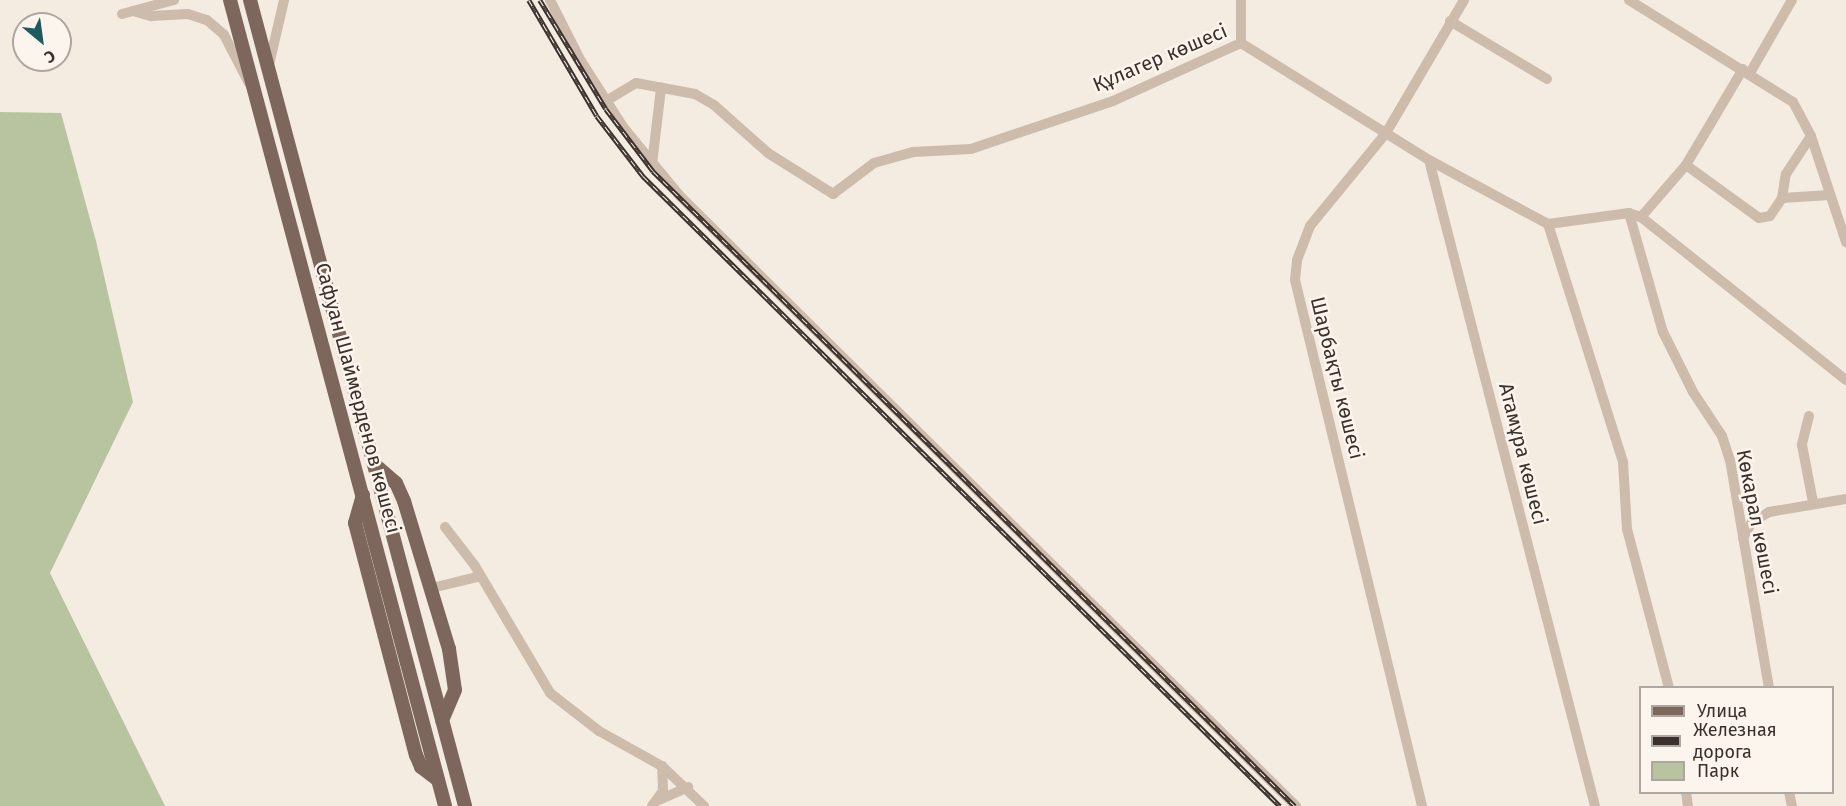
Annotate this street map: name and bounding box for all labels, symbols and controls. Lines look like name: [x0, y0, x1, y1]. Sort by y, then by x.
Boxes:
north arrow: [12, 12, 72, 72]
street label: Құлагер көшесі: [1089, 19, 1231, 97]
text: С: [41, 46, 59, 67]
street label: Сафуан Шаймерденов көшесі: [310, 260, 406, 536]
street label: Шарбақты көшесі: [1305, 294, 1369, 462]
street label: Атамұра көшесі: [1494, 381, 1552, 527]
street label: Көкарал көшесі: [1731, 447, 1783, 597]
legend: [1639, 686, 1834, 794]
text: Улица: [1697, 700, 1747, 722]
text: Железная дорога: [1693, 719, 1777, 763]
text: Парк: [1697, 760, 1739, 782]

